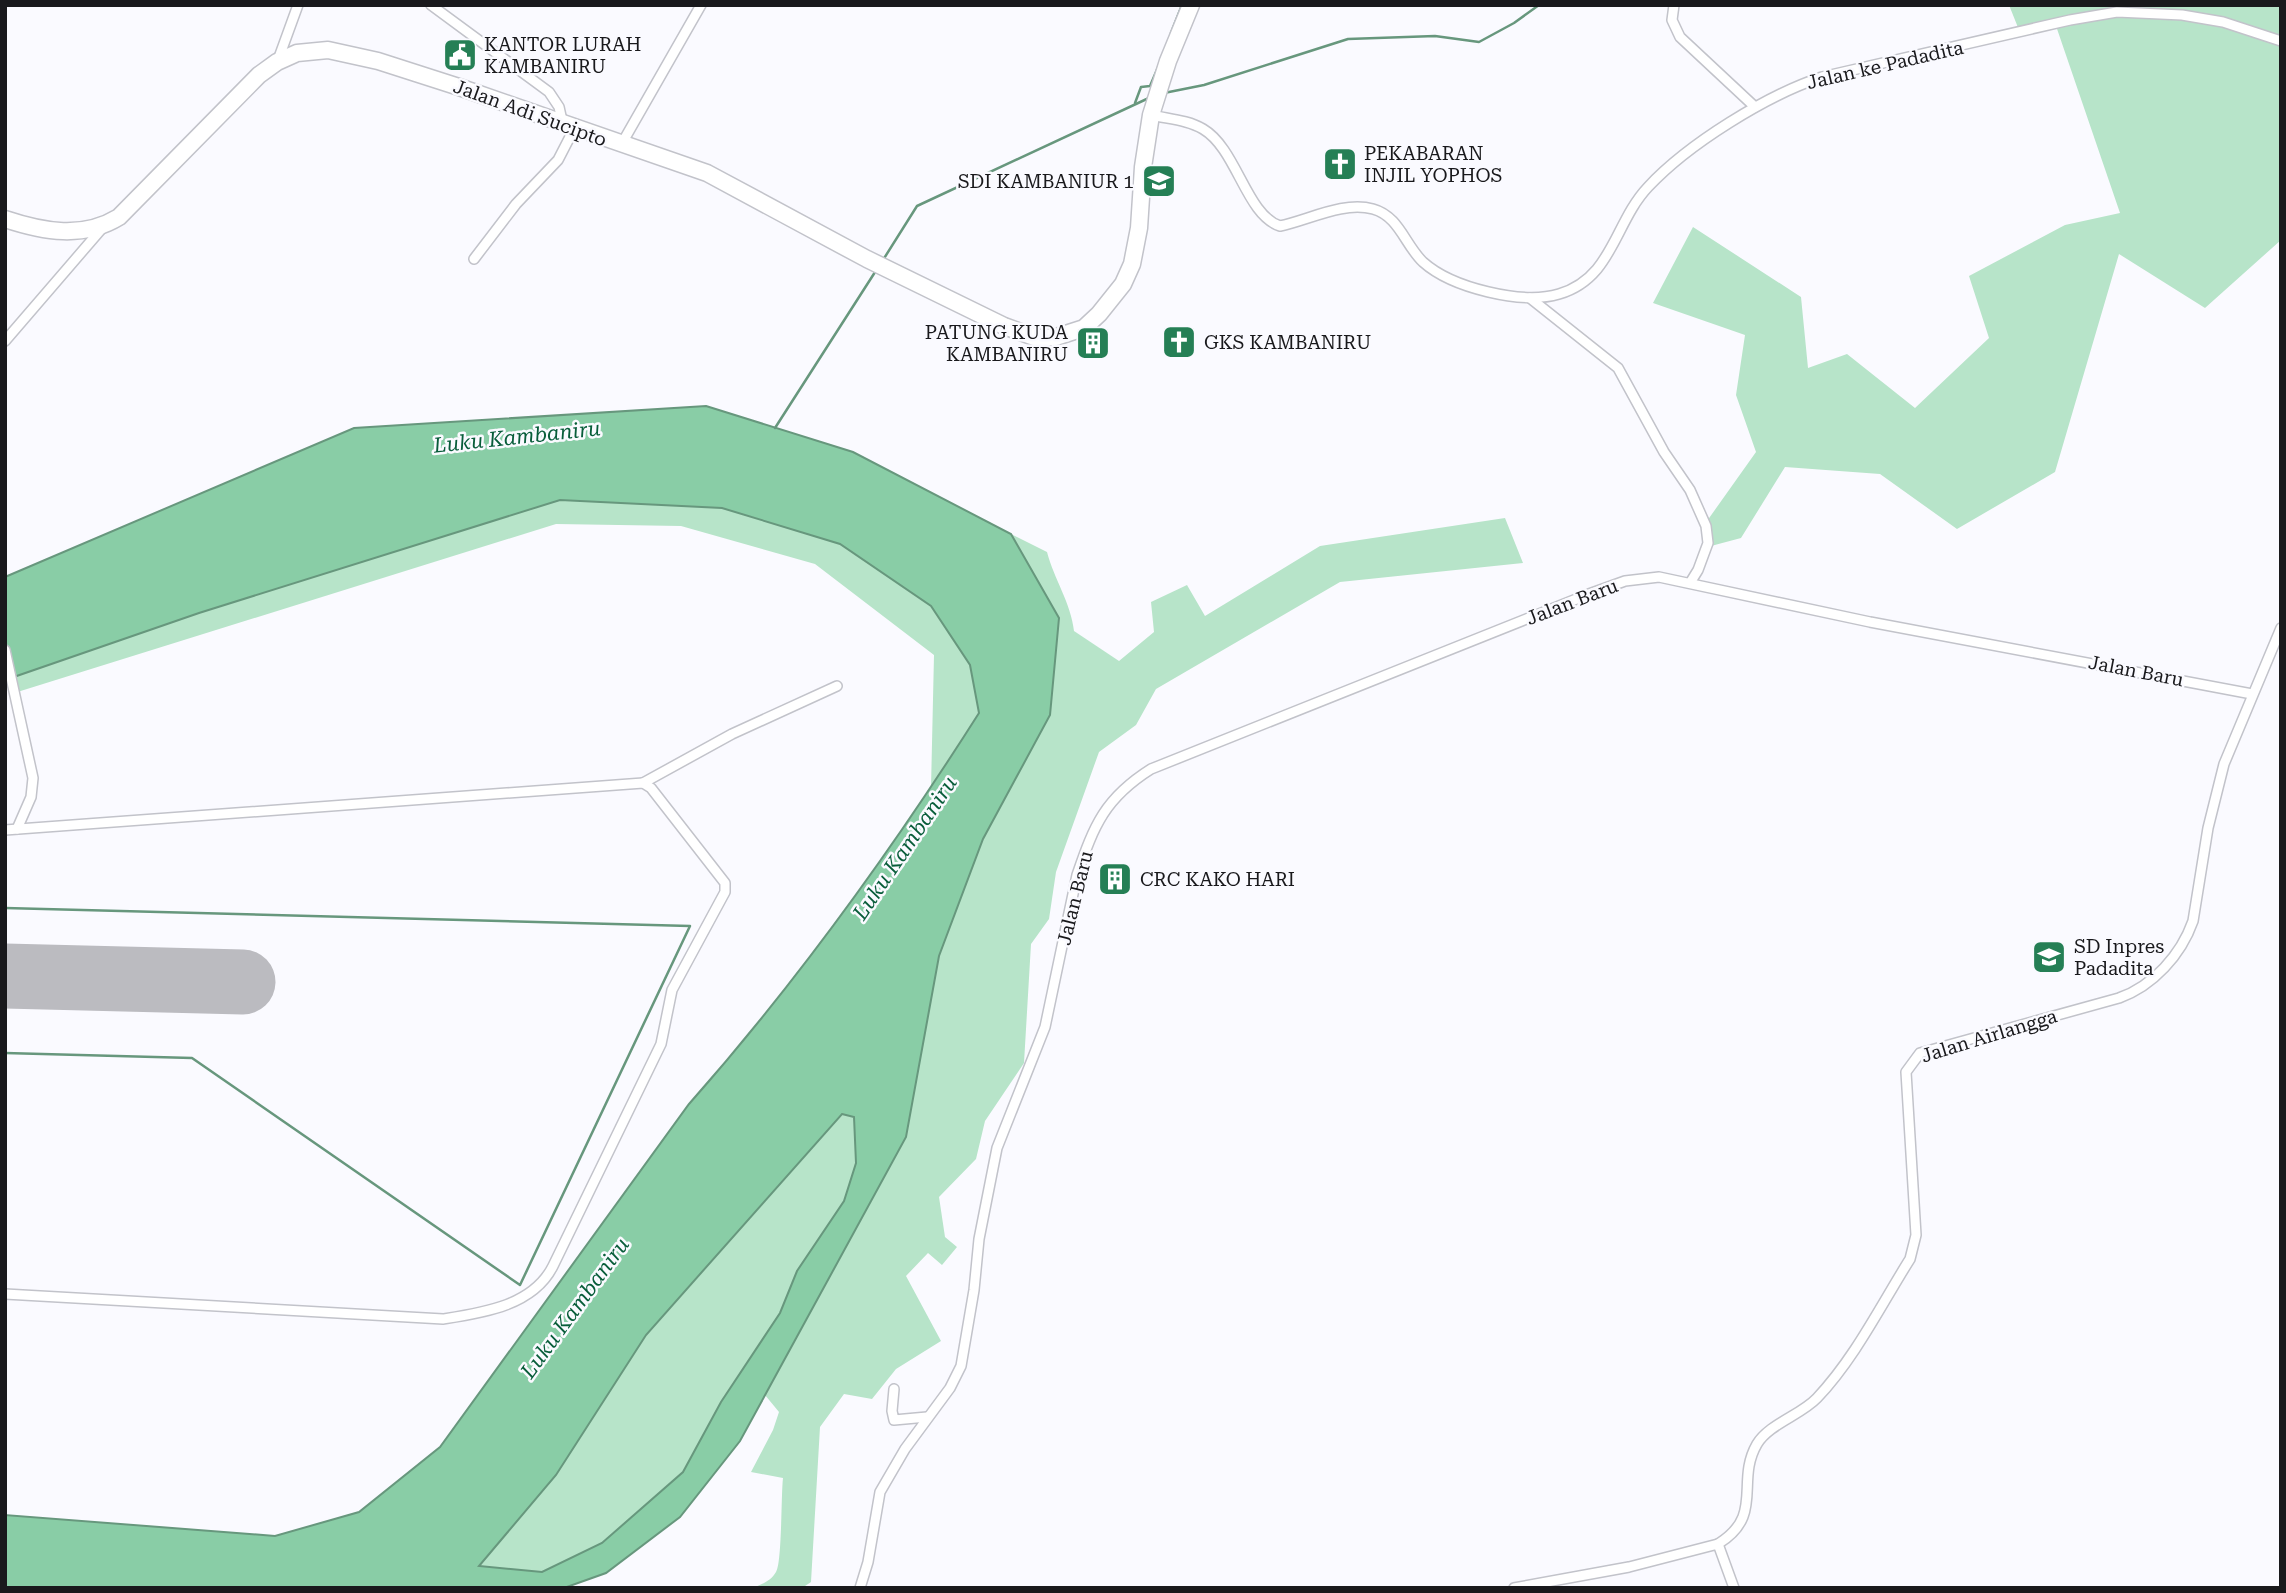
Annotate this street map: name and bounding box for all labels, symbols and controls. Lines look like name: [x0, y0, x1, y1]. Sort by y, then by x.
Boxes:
place label: KANTOR LURAH KAMBANIRU: [484, 33, 641, 78]
public building icon: KANTOR LURAH KAMBANIRU: [441, 36, 479, 74]
street label: Jalan ke Padadita: [1804, 36, 1966, 94]
street label: Jalan Adi Sucipto: [450, 75, 610, 151]
place label: PEKABARAN INJIL YOPHOS: [1364, 142, 1502, 187]
church icon: PEKABARAN INJIL YOPHOS: [1321, 145, 1359, 183]
school or university icon: SDI KAMBANIUR 1: [1140, 162, 1178, 200]
place label: SDI KAMBANIUR 1: [958, 170, 1134, 193]
place label: PATUNG KUDA KAMBANIRU: [925, 321, 1069, 366]
church icon: GKS KAMBANIRU: [1160, 323, 1198, 361]
building icon: PATUNG KUDA KAMBANIRU: [1074, 324, 1112, 362]
place label: GKS KAMBANIRU: [1204, 331, 1371, 354]
water label: Luku Kambaniru: [431, 416, 602, 458]
street label: Jalan Baru: [1523, 574, 1621, 630]
street label: Jalan Baru: [2087, 651, 2186, 692]
water label: Luku Kambaniru: [848, 772, 962, 925]
street label: Jalan Baru: [1052, 848, 1098, 948]
building icon: CRC KAKO HARI: [1096, 860, 1134, 898]
place label: CRC KAKO HARI: [1140, 868, 1295, 891]
place label: SD Inpres Padadita: [2074, 935, 2164, 980]
school or university icon: SD Inpres Padadita: [2030, 938, 2068, 976]
street label: Jalan Airlangga: [1918, 1004, 2061, 1068]
water label: Luku Kambaniru: [515, 1233, 634, 1384]

